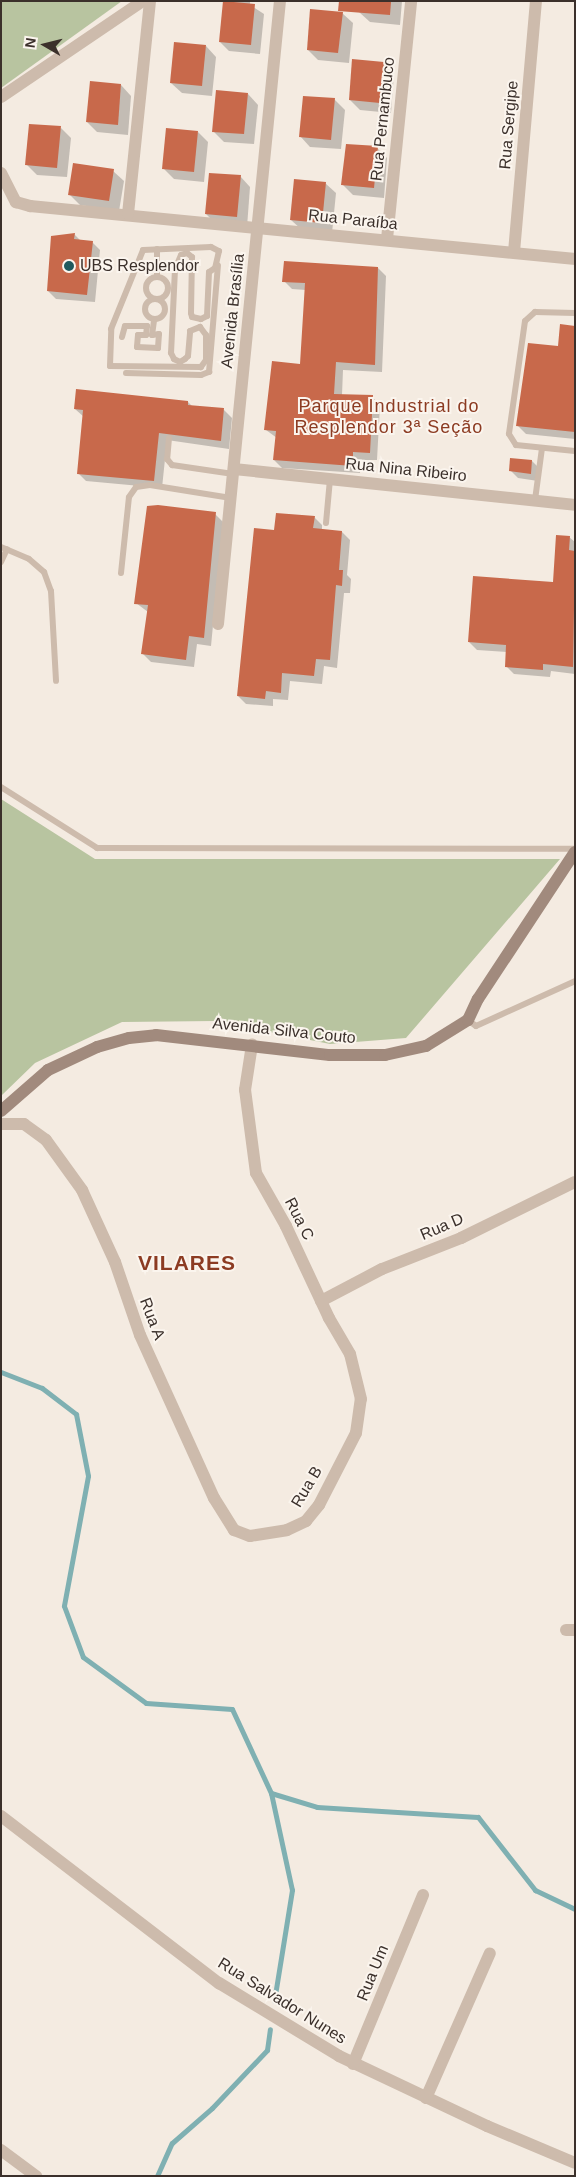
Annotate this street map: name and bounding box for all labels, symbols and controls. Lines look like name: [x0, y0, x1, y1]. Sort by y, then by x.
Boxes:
north arrow: [20, 20, 70, 70]
text: N: [22, 37, 39, 49]
street label: Rua Pernambuco: [367, 56, 399, 182]
street label: Rua Sergipe: [496, 80, 522, 170]
street label: Rua Paraíba: [307, 206, 399, 234]
street label: Avenida Brasília: [217, 253, 249, 369]
place label: UBS Resplendor: [80, 256, 199, 276]
marker: UBS Resplendor: [62, 259, 76, 273]
district label: Parque Industrial do Resplendor 3ª Seção: [296, 396, 482, 438]
street label: Rua Nina Ribeiro: [344, 454, 468, 486]
street label: Avenida Silva Couto: [211, 1014, 357, 1048]
street label: Rua C: [280, 1194, 318, 1244]
street label: Rua D: [417, 1209, 467, 1245]
district label: VILARES: [137, 1250, 237, 1276]
street label: Rua A: [135, 1295, 169, 1343]
street label: Rua B: [287, 1463, 327, 1511]
street label: Rua Um: [353, 1942, 393, 2004]
street label: Rua Salvador Nunes: [214, 1954, 350, 2048]

